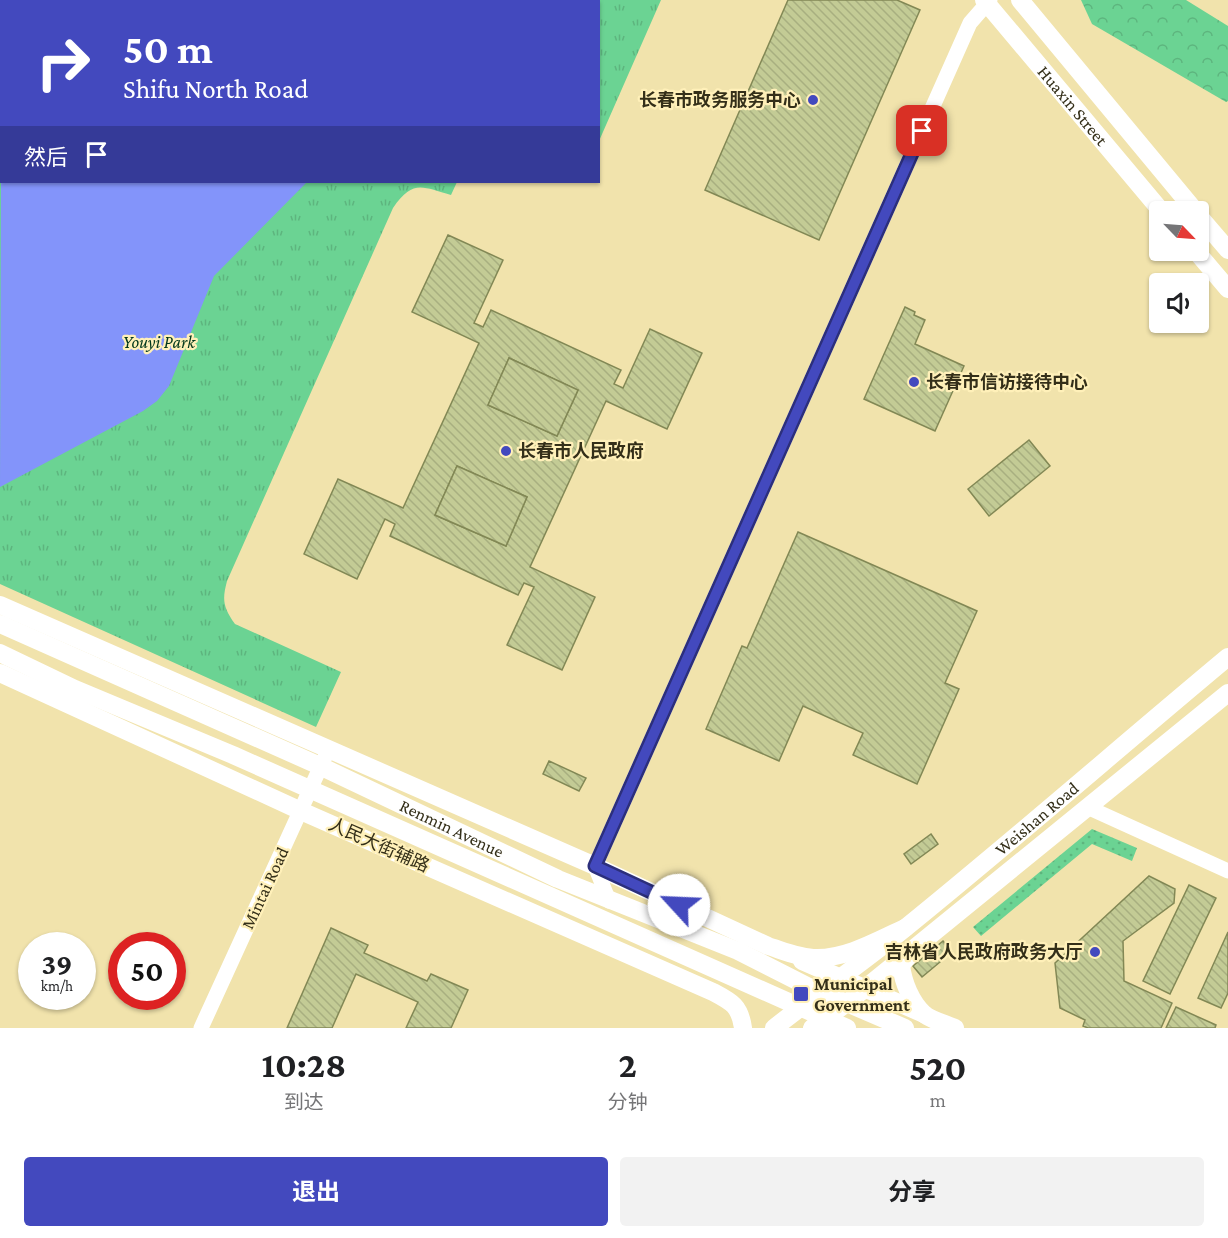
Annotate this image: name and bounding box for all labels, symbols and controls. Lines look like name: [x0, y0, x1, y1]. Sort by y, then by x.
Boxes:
icon: right: [24, 24, 102, 102]
text: 50 m: [123, 25, 213, 72]
street label: Huaxin Street: [1034, 62, 1113, 150]
text: Shifu North Road: [123, 74, 308, 104]
place label: 长春市政务服务中心: [639, 89, 801, 110]
marker: 长春市政务服务中心: [806, 93, 820, 107]
pin: [896, 105, 947, 156]
icon: arrive: [905, 114, 938, 147]
icon: arrive: [80, 138, 113, 171]
text: 然后: [24, 145, 68, 170]
north arrow: [1149, 201, 1209, 261]
map controls: [1149, 201, 1209, 333]
button: sound: [1149, 273, 1209, 333]
park label: Youyi Park: [123, 332, 196, 352]
place label: 长春市信访接待中心: [926, 372, 1088, 392]
marker: 长春市信访接待中心: [907, 375, 921, 389]
place label: 长春市人民政府: [518, 440, 644, 461]
marker: 长春市人民政府: [499, 444, 513, 458]
street label: Weishan Road: [991, 777, 1083, 860]
street label: Renmin Avenue: [397, 795, 507, 862]
street label: 人民大街辅路: [326, 814, 432, 876]
street label: Mintai Road: [237, 843, 293, 932]
position arrow: [647, 873, 711, 937]
speed limit sign: 50: [108, 932, 186, 1010]
place label: 吉林省人民政府政务大厅: [885, 941, 1083, 962]
marker: 吉林省人民政府政务大厅: [1088, 945, 1102, 959]
text: 39: [41, 947, 73, 980]
place label: Municipal Government: [814, 974, 910, 1015]
text: km/h: [41, 978, 73, 994]
marker: Municipal Government: [792, 985, 810, 1003]
text: 10:28: [262, 1045, 346, 1085]
text: 2: [618, 1045, 637, 1085]
text: 520: [909, 1048, 966, 1088]
text: m: [930, 1089, 946, 1111]
text: 到达: [284, 1091, 324, 1113]
text: 分钟: [608, 1091, 648, 1113]
button: 退出: [24, 1157, 608, 1226]
button: 分享: [620, 1157, 1204, 1226]

